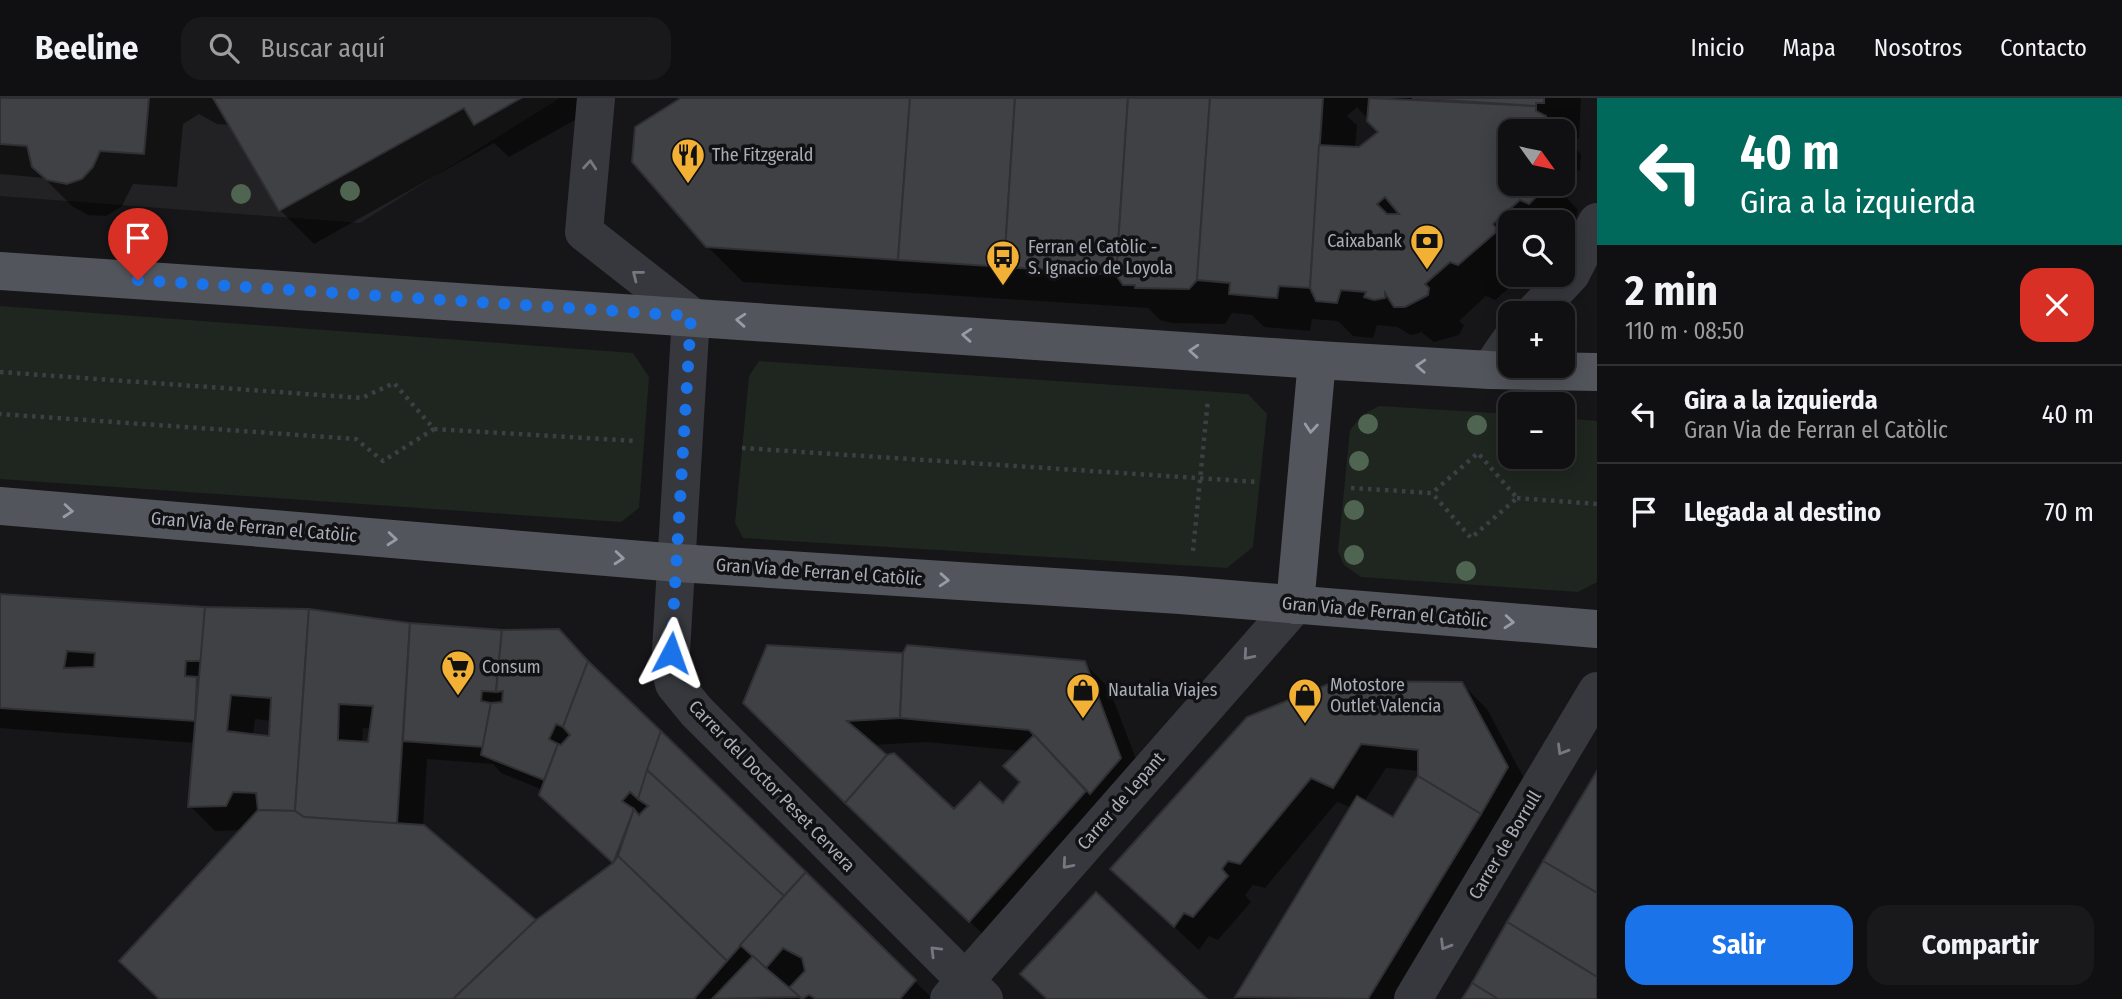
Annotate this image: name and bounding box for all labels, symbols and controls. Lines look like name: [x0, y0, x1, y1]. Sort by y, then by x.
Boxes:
search box: [181, 17, 671, 80]
text: Beeline: [35, 28, 139, 68]
icon: search: [205, 29, 243, 67]
text: Buscar aquí: [261, 33, 385, 64]
text: Inicio: [1691, 34, 1745, 62]
text: Mapa: [1783, 34, 1836, 62]
text: Nosotros: [1874, 34, 1962, 62]
text: Contacto: [2000, 34, 2087, 62]
north arrow: [1498, 119, 1575, 196]
map controls: [1498, 119, 1575, 469]
text: 40 m: [1740, 123, 1840, 182]
icon: left: [1625, 126, 1716, 217]
restaurant icon: The Fitzgerald: [669, 136, 707, 185]
place label: The Fitzgerald: [712, 144, 813, 166]
one-way arrow: [582, 159, 597, 170]
text: Gira a la izquierda: [1740, 183, 1976, 221]
pin: [108, 208, 168, 280]
button: search: [1498, 210, 1575, 287]
icon: arrive: [119, 219, 157, 257]
bank icon: Caixabank: [1408, 222, 1446, 271]
place label: Caixabank: [1327, 230, 1403, 252]
place label: Ferran el Catòlic - S. Ignacio de Loyola: [1028, 236, 1173, 279]
bus stop icon: Ferran el Catòlic - S. Ignacio de Loyola: [984, 238, 1022, 287]
text: 2 min: [1625, 266, 1718, 316]
button: close: [2020, 268, 2094, 342]
one-way arrow: [632, 270, 645, 283]
button: +: [1498, 301, 1575, 378]
one-way arrow: [735, 312, 746, 327]
text: 110 m · 08:50: [1625, 317, 1744, 345]
one-way arrow: [962, 328, 973, 343]
one-way arrow: [1189, 344, 1200, 359]
one-way arrow: [1416, 359, 1427, 374]
text: Gira a la izquierda: [1684, 385, 1878, 416]
button: −: [1498, 392, 1575, 469]
icon: left: [1625, 395, 1663, 433]
text: 40 m: [2042, 399, 2094, 430]
text: Gran Via de Ferran el Catòlic: [1684, 416, 1948, 444]
one-way arrow: [1304, 423, 1319, 434]
icon: arrive: [1625, 493, 1663, 531]
text: Llegada al destino: [1684, 497, 1881, 528]
text: 70 m: [2044, 497, 2094, 528]
one-way arrow: [63, 503, 74, 518]
street label: Gran Via de Ferran el Catòlic: [150, 507, 358, 547]
one-way arrow: [387, 531, 398, 546]
one-way arrow: [614, 550, 625, 565]
street label: Gran Via de Ferran el Catòlic: [715, 554, 923, 590]
one-way arrow: [939, 572, 950, 587]
street label: Gran Via de Ferran el Catòlic: [1281, 592, 1489, 632]
one-way arrow: [1504, 614, 1515, 629]
position arrow: [634, 616, 708, 690]
one-way arrow: [1244, 646, 1256, 659]
supermarket icon: Consum: [439, 648, 477, 697]
place label: Consum: [482, 656, 541, 678]
shop icon: Nautalia Viajes: [1064, 671, 1102, 720]
place label: Motostore Outlet Valencia: [1330, 674, 1441, 717]
shop icon: Motostore Outlet Valencia: [1286, 676, 1324, 725]
place label: Nautalia Viajes: [1108, 679, 1218, 701]
street label: Carrer del Doctor Peset Cervera: [684, 696, 860, 876]
one-way arrow: [1557, 742, 1570, 755]
street label: Carrer de Lepant: [1073, 748, 1169, 854]
street label: Carrer de Borrull: [1464, 786, 1546, 903]
one-way arrow: [1063, 855, 1075, 868]
button: Salir: [1625, 905, 1853, 985]
button: Compartir: [1867, 905, 2094, 985]
one-way arrow: [1441, 938, 1454, 951]
one-way arrow: [931, 947, 944, 960]

